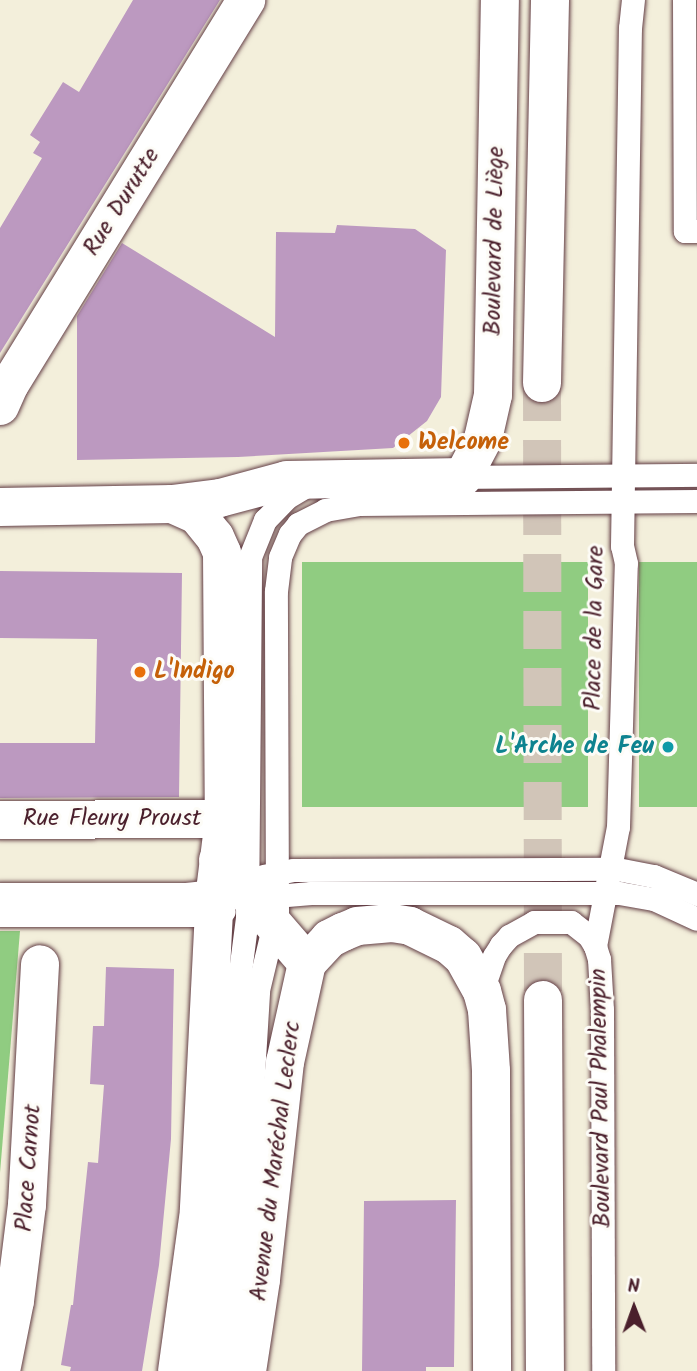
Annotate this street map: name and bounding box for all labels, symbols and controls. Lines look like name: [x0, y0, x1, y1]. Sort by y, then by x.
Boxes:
street label: Rue Durutte: [77, 143, 167, 261]
street label: Boulevard de Liège: [479, 146, 511, 336]
place label: Welcome: [418, 429, 509, 457]
marker: Welcome: [396, 435, 412, 451]
street label: Place de la Gare: [579, 545, 611, 711]
place label: L'Indigo: [154, 658, 235, 686]
marker: L'Indigo: [132, 664, 148, 680]
place label: L'Arche de Feu: [495, 733, 654, 761]
marker: L'Arche de Feu: [660, 739, 676, 755]
street label: Rue Fleury Proust: [23, 805, 201, 833]
street label: Boulevard Paul Phalempin: [584, 968, 618, 1228]
street label: Avenue du Maréchal Leclerc: [245, 1019, 307, 1303]
street label: Place Carnot: [10, 1103, 48, 1233]
text: N: [627, 1272, 640, 1302]
north arrow: [599, 1273, 669, 1343]

